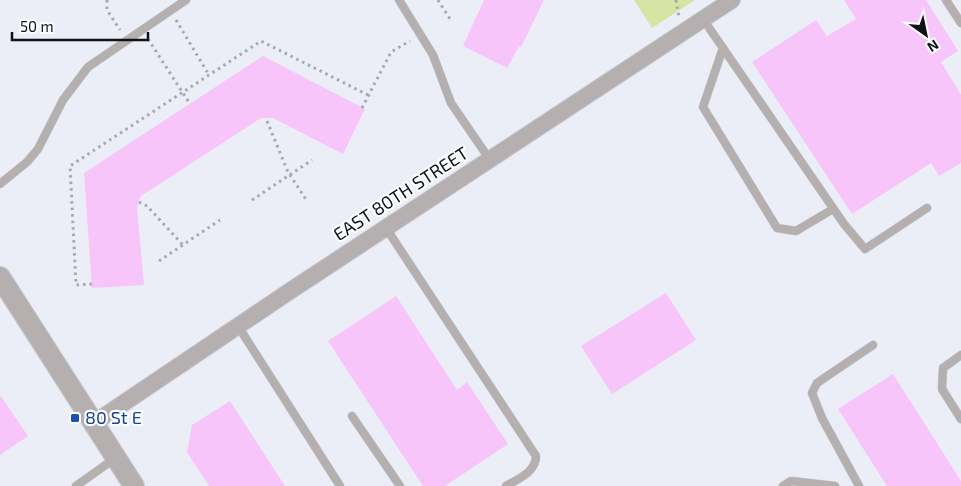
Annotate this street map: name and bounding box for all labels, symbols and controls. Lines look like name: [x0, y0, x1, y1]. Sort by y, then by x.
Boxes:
scale bar: [12, 10, 149, 42]
north arrow: [901, 10, 951, 60]
text: 50 m: [20, 17, 54, 35]
text: N: [924, 36, 942, 56]
street label: EAST 80TH STREET: [329, 141, 472, 245]
place label: 80 St E: [85, 406, 142, 428]
marker: 80 St E: [69, 412, 81, 424]

